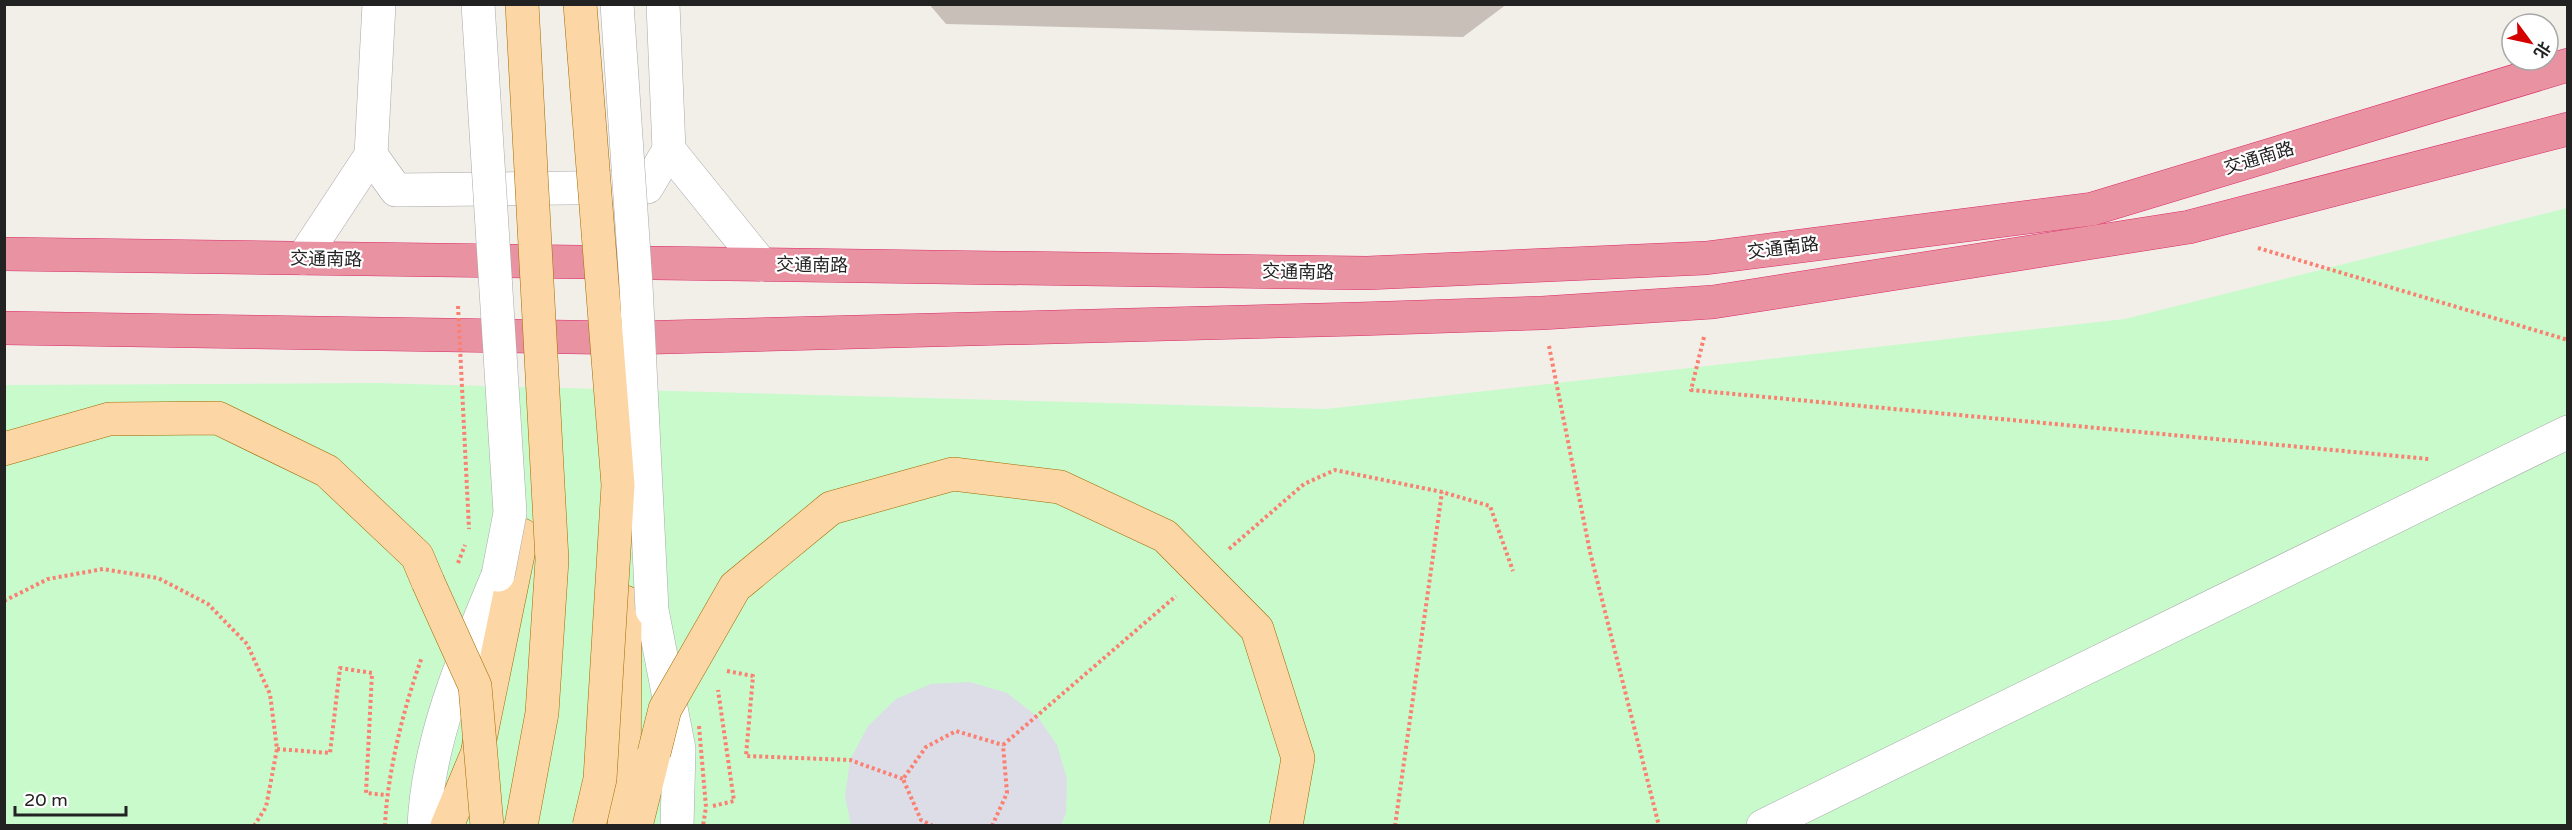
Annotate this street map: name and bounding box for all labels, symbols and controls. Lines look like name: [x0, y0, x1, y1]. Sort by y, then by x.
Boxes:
north arrow: [2500, 12, 2560, 72]
text: 北: [2529, 37, 2554, 62]
street label: 交通南路: [2221, 137, 2297, 179]
street label: 交通南路: [1746, 233, 1820, 263]
street label: 交通南路: [290, 247, 362, 271]
street label: 交通南路: [776, 253, 848, 277]
street label: 交通南路: [1262, 260, 1334, 284]
scale bar: [15, 779, 126, 817]
text: 20 m: [24, 789, 68, 811]

